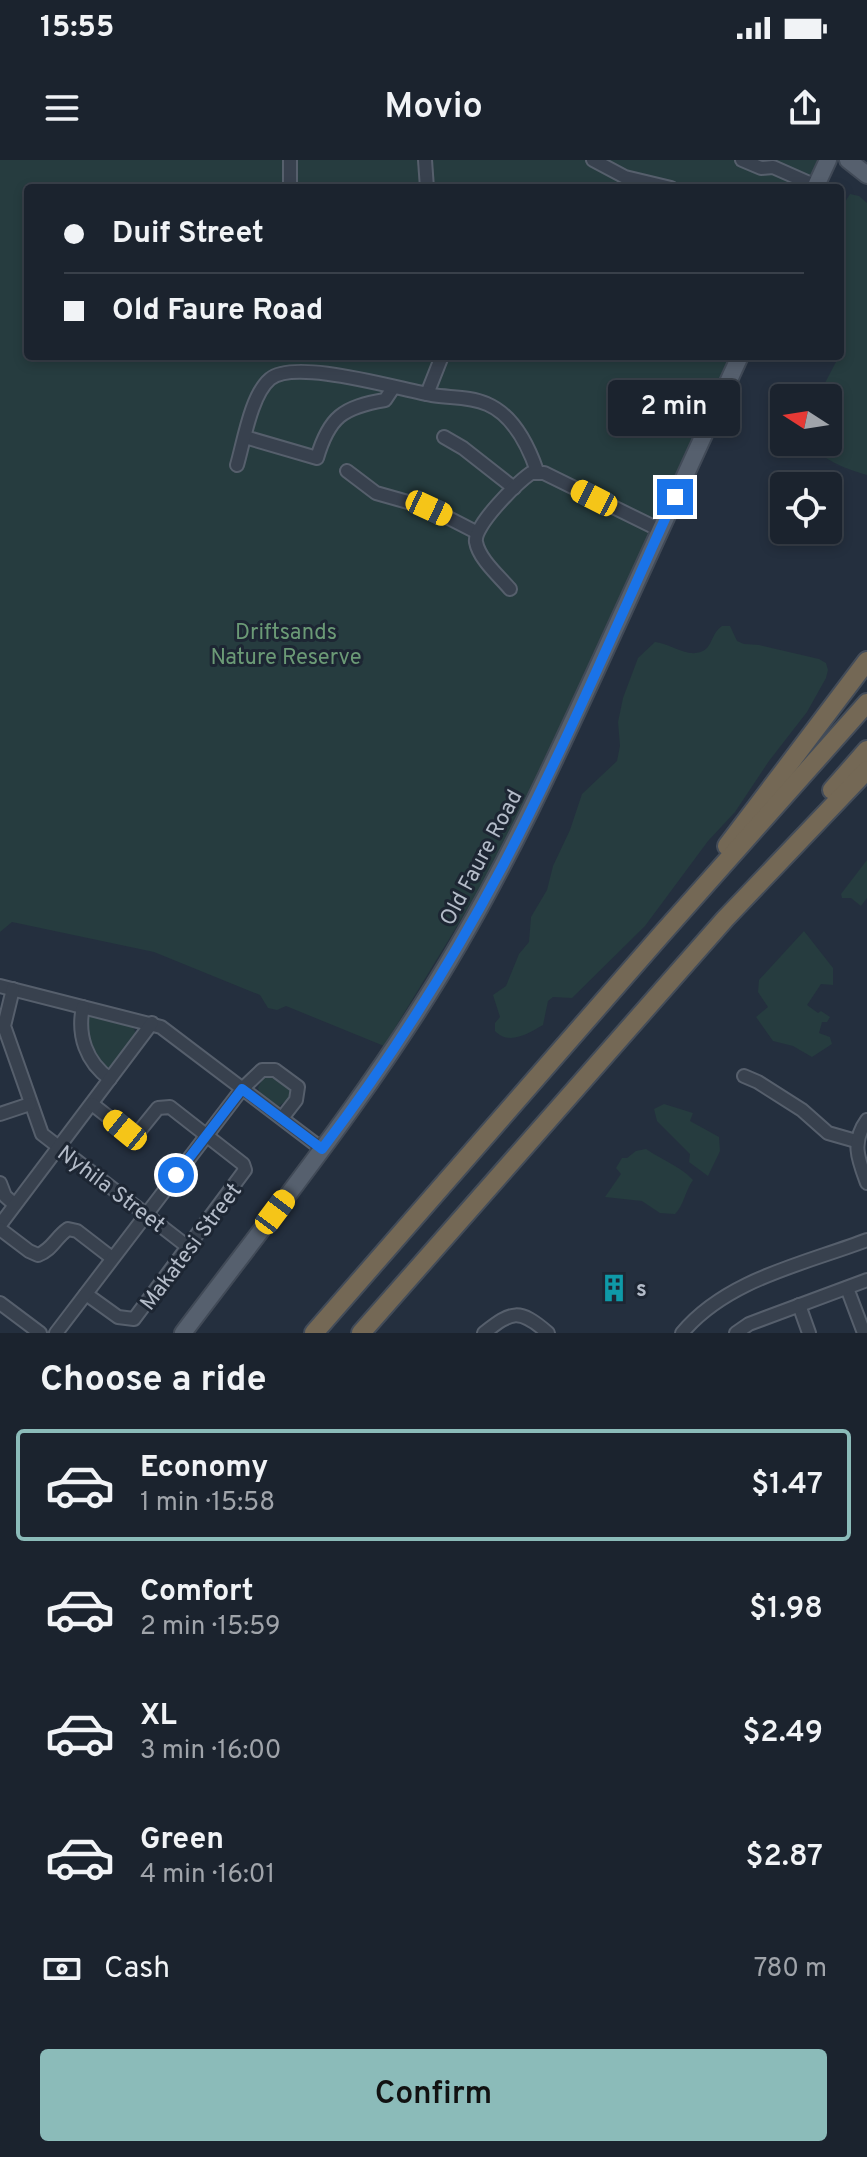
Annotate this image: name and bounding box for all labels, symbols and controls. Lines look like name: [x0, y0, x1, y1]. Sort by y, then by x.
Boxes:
text: 15:55: [40, 10, 114, 47]
text: Movio: [384, 85, 483, 131]
icon: menu: [40, 86, 84, 130]
icon: share: [783, 86, 827, 130]
text: Duif Street: [112, 216, 264, 253]
text: Old Faure Road: [112, 293, 323, 330]
callout: 2 min: [609, 381, 741, 437]
north arrow: [770, 384, 842, 456]
map controls: [770, 384, 842, 544]
text: 2 min: [640, 391, 708, 424]
button: locate: [770, 472, 842, 544]
car: [567, 476, 621, 520]
route end: [657, 479, 693, 515]
car: [402, 487, 456, 529]
park label: Driftsands Nature Reserve: [210, 620, 362, 672]
street label: Old Faure Road: [435, 786, 529, 931]
car: [99, 1106, 151, 1154]
street label: Nyhila Street: [51, 1141, 170, 1239]
route start: [158, 1157, 194, 1193]
street label: Makatesi Street: [135, 1179, 249, 1316]
car: [251, 1186, 299, 1238]
building icon: s: [599, 1273, 629, 1303]
place label: s: [636, 1277, 647, 1304]
text: Choose a ride: [40, 1358, 266, 1404]
icon: car: [44, 1449, 116, 1521]
text: Economy: [140, 1450, 268, 1487]
text: $1.47: [751, 1467, 823, 1504]
text: 1 min · 15:58: [140, 1487, 275, 1520]
icon: car: [44, 1573, 116, 1645]
text: Comfort: [140, 1574, 253, 1611]
text: $1.98: [749, 1591, 823, 1628]
text: 2 min · 15:59: [140, 1611, 281, 1644]
icon: car: [44, 1697, 116, 1769]
text: XL: [140, 1698, 177, 1735]
text: $2.49: [742, 1715, 823, 1752]
text: 3 min · 16:00: [140, 1735, 282, 1768]
icon: car: [44, 1821, 116, 1893]
text: Green: [140, 1822, 224, 1859]
text: $2.87: [745, 1839, 823, 1876]
text: 4 min · 16:01: [140, 1859, 275, 1892]
icon: cash: [40, 1947, 84, 1991]
text: Cash: [104, 1951, 170, 1988]
text: 780 m: [754, 1953, 827, 1986]
button: Confirm: [40, 2049, 827, 2141]

